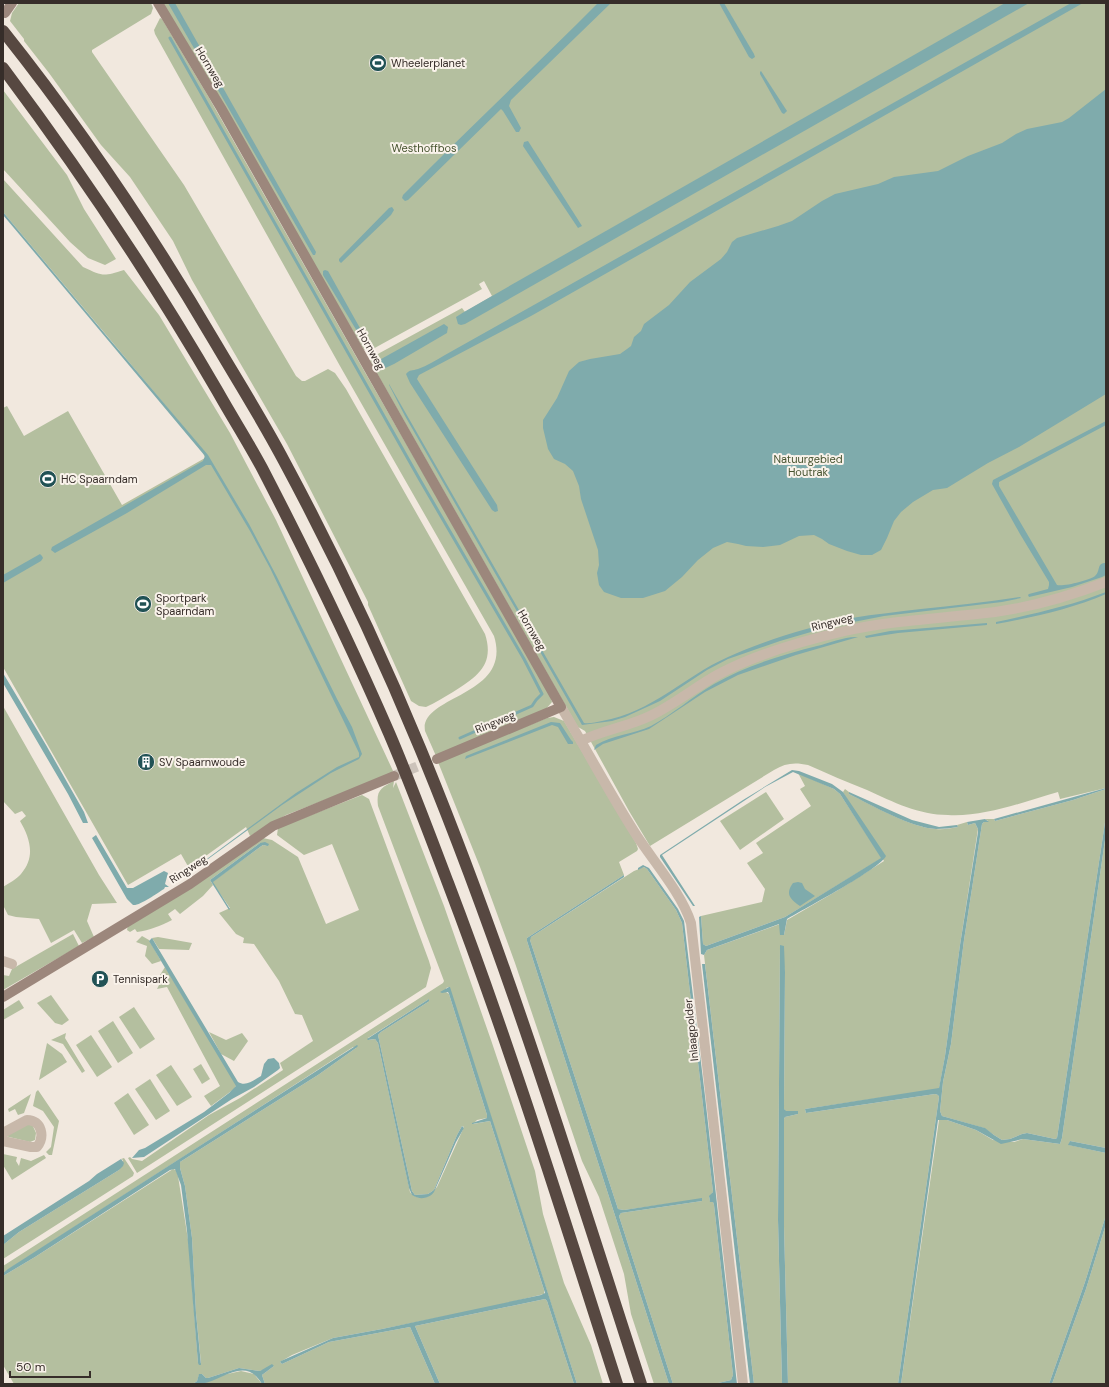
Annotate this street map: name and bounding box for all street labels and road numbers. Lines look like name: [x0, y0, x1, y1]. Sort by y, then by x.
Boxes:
street label: Hornweg: [192, 44, 228, 90]
street label: Hornweg: [354, 326, 388, 372]
street label: Hornweg: [515, 607, 549, 653]
street label: Ringweg: [810, 610, 854, 634]
street label: Ringweg: [473, 708, 517, 736]
street label: Ringweg: [167, 852, 209, 886]
street label: Inlaagpolder: [681, 998, 701, 1062]

